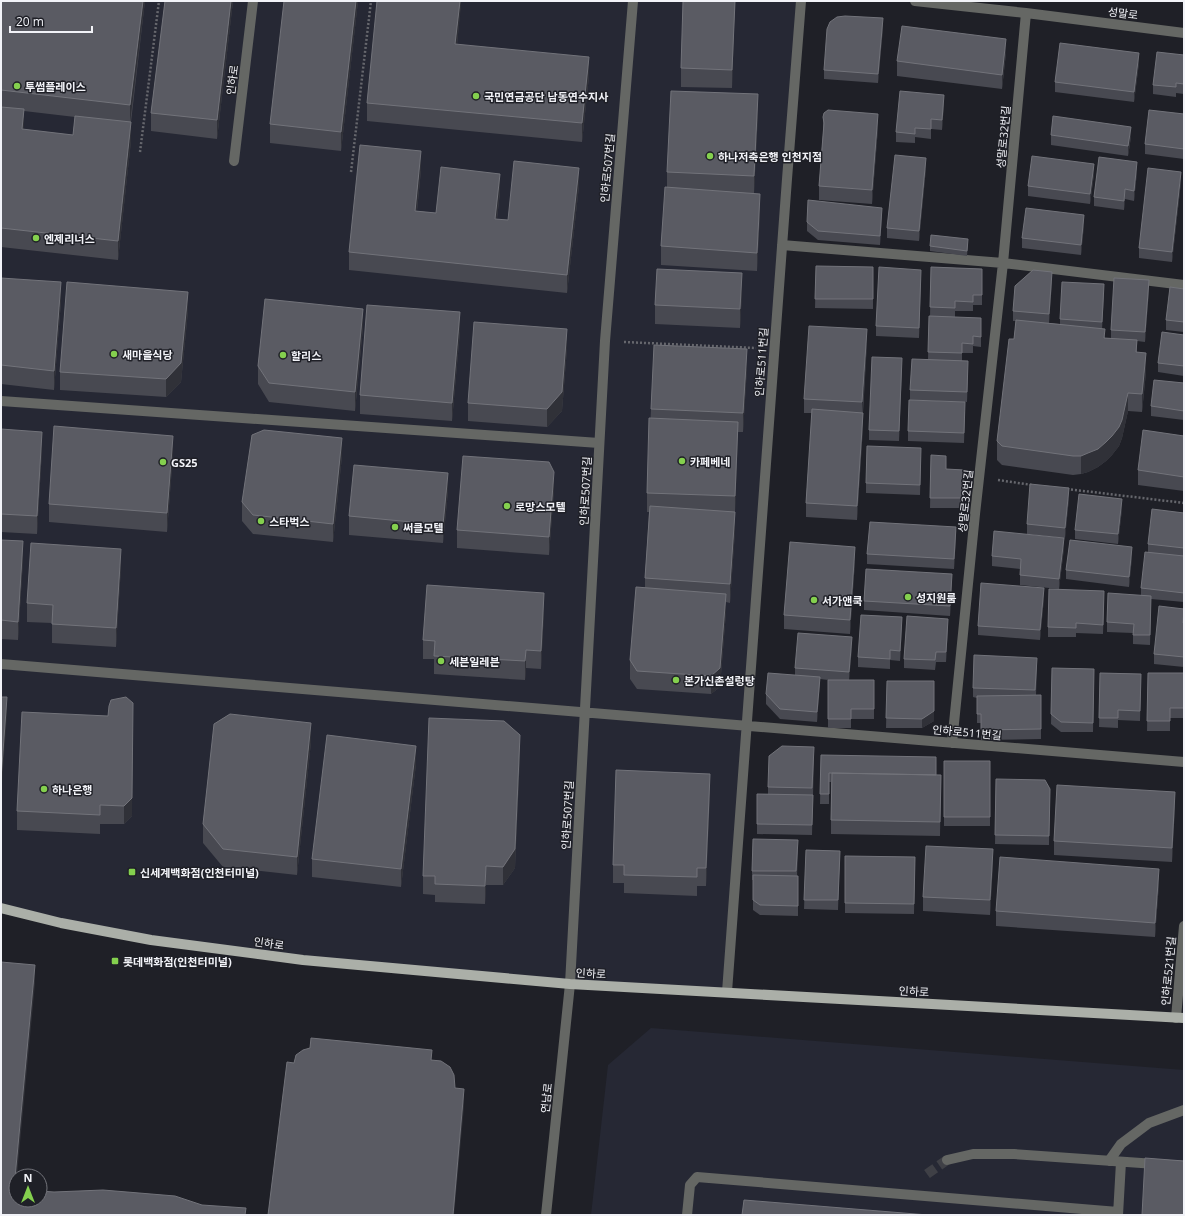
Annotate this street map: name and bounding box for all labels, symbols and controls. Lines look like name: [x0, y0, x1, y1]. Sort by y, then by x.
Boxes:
street label: 성말로: [1107, 4, 1139, 22]
scale bar: [10, 8, 92, 34]
text: 20 m: [16, 13, 44, 30]
street label: 인하로: [223, 64, 241, 96]
place label: 투썸플레이스: [25, 79, 86, 94]
marker: 투썸플레이스: [12, 81, 22, 91]
place label: 국민연금공단 남동연수지사: [484, 89, 608, 104]
marker: 국민연금공단 남동연수지사: [471, 91, 481, 101]
street label: 성말로32번길: [993, 105, 1013, 169]
street label: 인하로507번길: [597, 133, 617, 203]
place label: 하나저축은행 인천지점: [718, 149, 822, 164]
marker: 하나저축은행 인천지점: [705, 151, 715, 161]
place label: 엔제리너스: [44, 231, 95, 246]
marker: 엔제리너스: [31, 233, 41, 243]
street label: 인하로511번길: [751, 327, 771, 397]
place label: 새마을식당: [122, 347, 173, 362]
place label: 할리스: [291, 348, 321, 363]
marker: 새마을식당: [109, 349, 119, 359]
marker: 할리스: [278, 350, 288, 360]
place label: 카페베네: [690, 454, 730, 469]
place label: GS25: [171, 455, 198, 470]
street label: 인하로507번길: [576, 456, 594, 526]
marker: 카페베네: [677, 456, 687, 466]
marker: GS25: [158, 457, 168, 467]
street label: 성말로32번길: [954, 469, 976, 533]
place label: 로망스모텔: [515, 499, 566, 514]
marker: 로망스모텔: [502, 501, 512, 511]
place label: 스타벅스: [269, 514, 309, 529]
marker: 스타벅스: [256, 516, 266, 526]
place label: 써클모텔: [403, 520, 443, 535]
marker: 써클모텔: [390, 522, 400, 532]
place label: 성지원룸: [916, 590, 956, 605]
marker: 성지원룸: [903, 592, 913, 602]
place label: 서가앤쿡: [822, 593, 862, 608]
marker: 서가앤쿡: [809, 595, 819, 605]
place label: 세븐일레븐: [449, 654, 500, 669]
marker: 세븐일레븐: [436, 656, 446, 666]
place label: 본가신촌설렁탕: [684, 673, 755, 688]
marker: 본가신촌설렁탕: [671, 675, 681, 685]
street label: 인하로511번길: [932, 722, 1002, 742]
street label: 인하로507번길: [558, 780, 576, 850]
place label: 하나은행: [52, 782, 92, 797]
marker: 하나은행: [39, 784, 49, 794]
place label: 신세계백화점(인천터미널): [140, 865, 259, 880]
marker: 신세계백화점(인천터미널): [127, 867, 137, 877]
street label: 인하로: [253, 933, 285, 953]
street label: 인하로521번길: [1158, 936, 1178, 1006]
place label: 롯데백화점(인천터미널): [123, 954, 232, 969]
marker: 롯데백화점(인천터미널): [110, 956, 120, 966]
street label: 인하로: [575, 965, 607, 981]
street label: 인하로: [898, 983, 930, 999]
street label: 연남로: [537, 1082, 555, 1114]
north arrow: [8, 1168, 48, 1208]
text: N: [24, 1170, 32, 1185]

